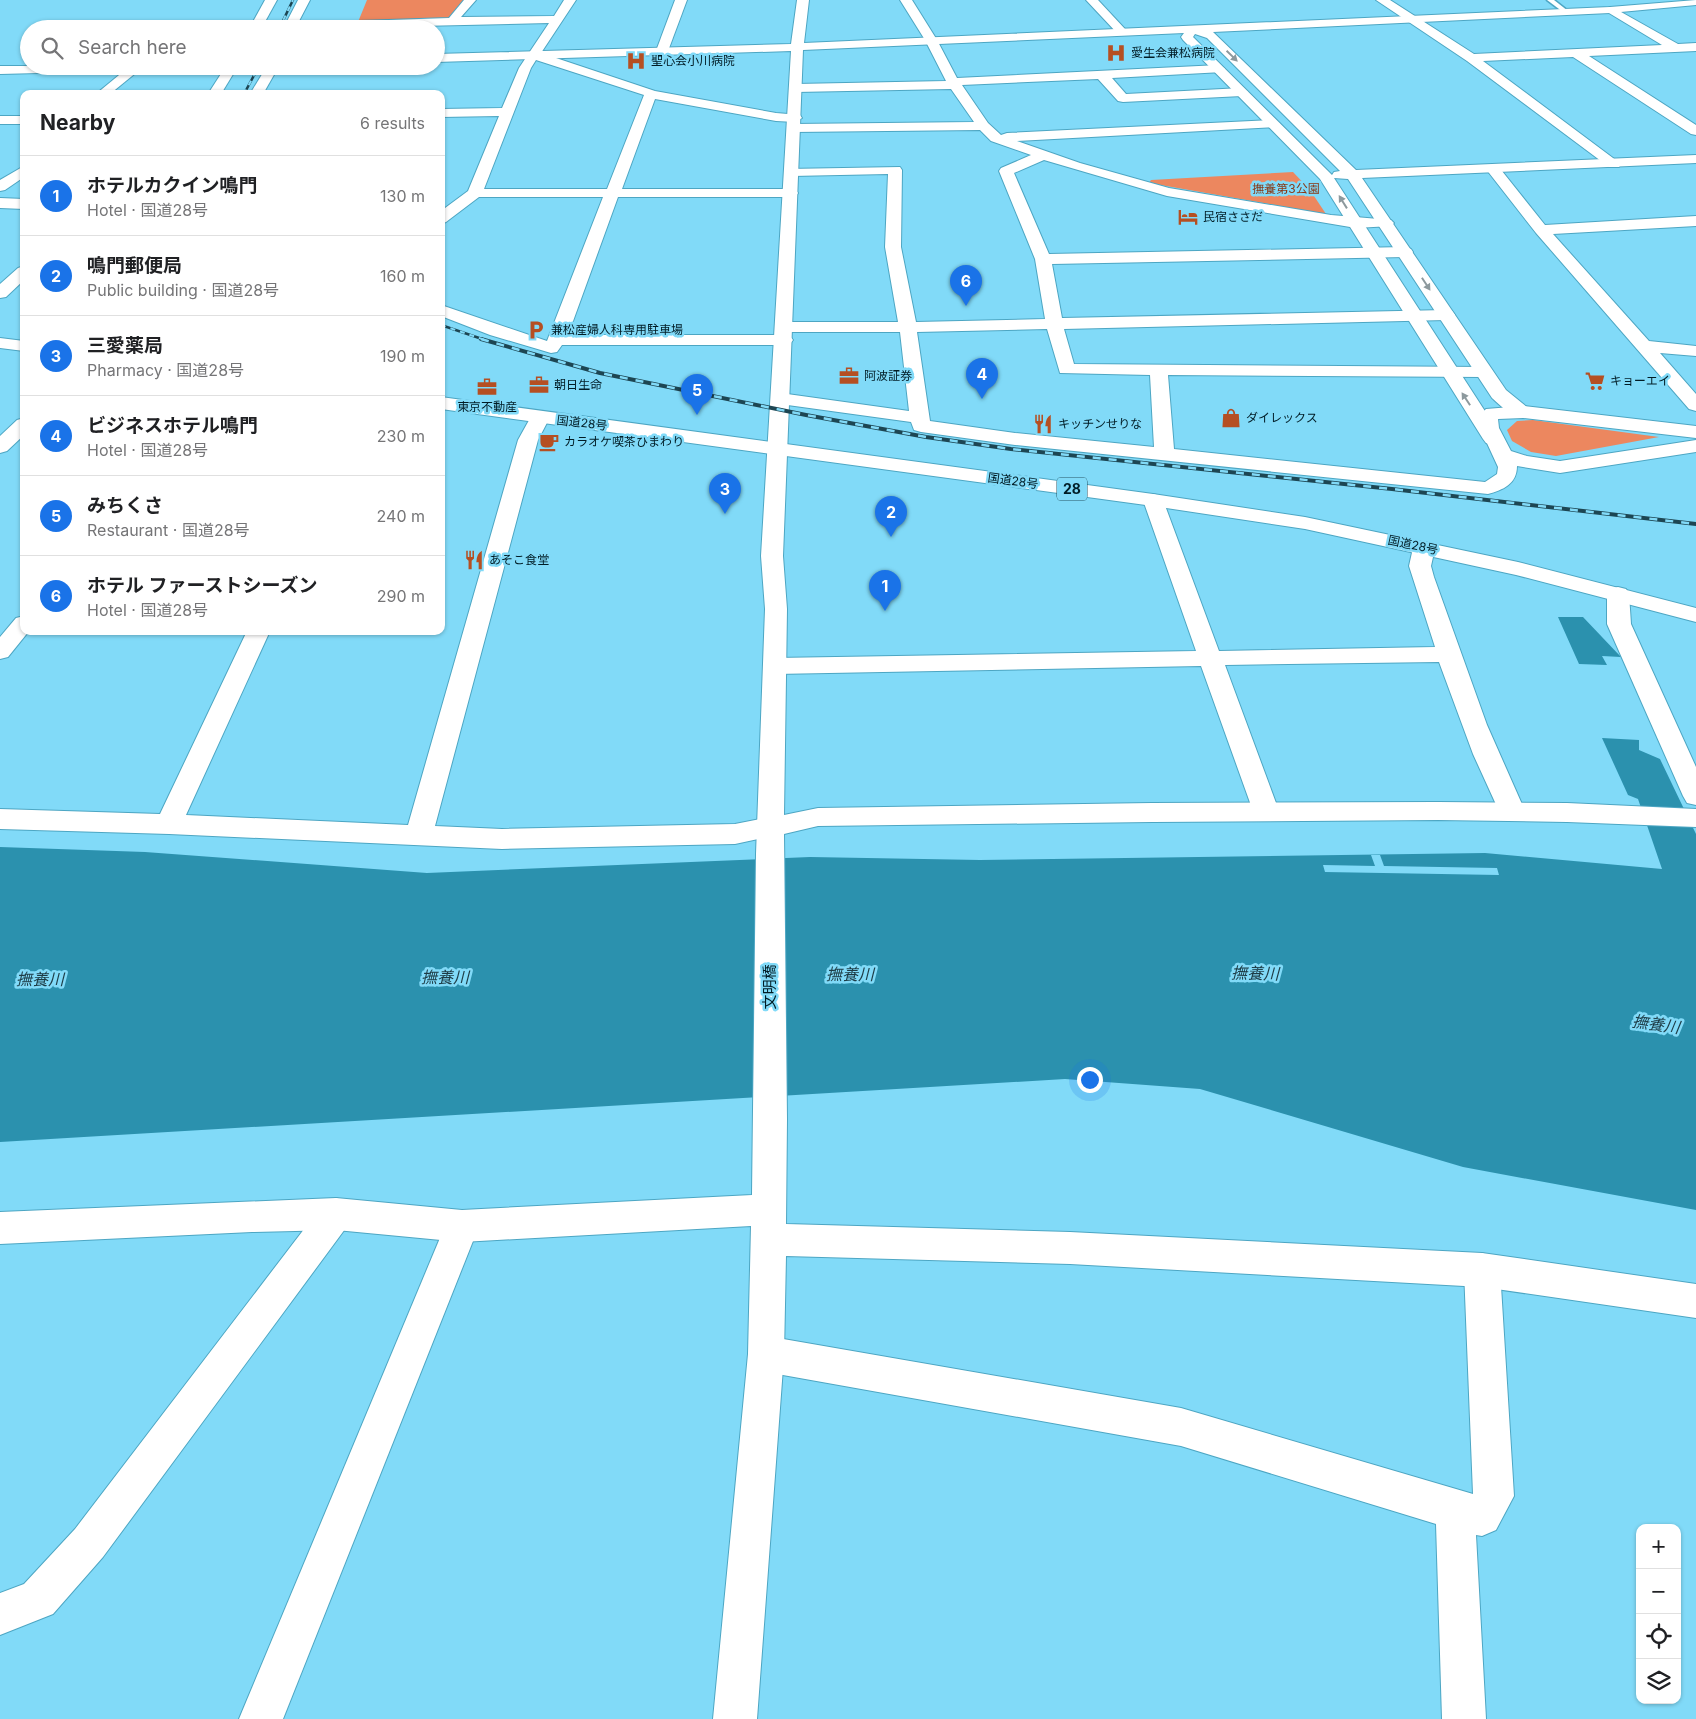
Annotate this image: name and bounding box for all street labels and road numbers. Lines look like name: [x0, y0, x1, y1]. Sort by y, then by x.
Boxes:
street label: 国道28号: [556, 412, 608, 433]
street label: 国道28号: [987, 470, 1039, 491]
road number: 28: [1057, 478, 1087, 500]
street label: 国道28号: [1387, 532, 1439, 557]
street label: 文明橋: [760, 964, 779, 1010]

